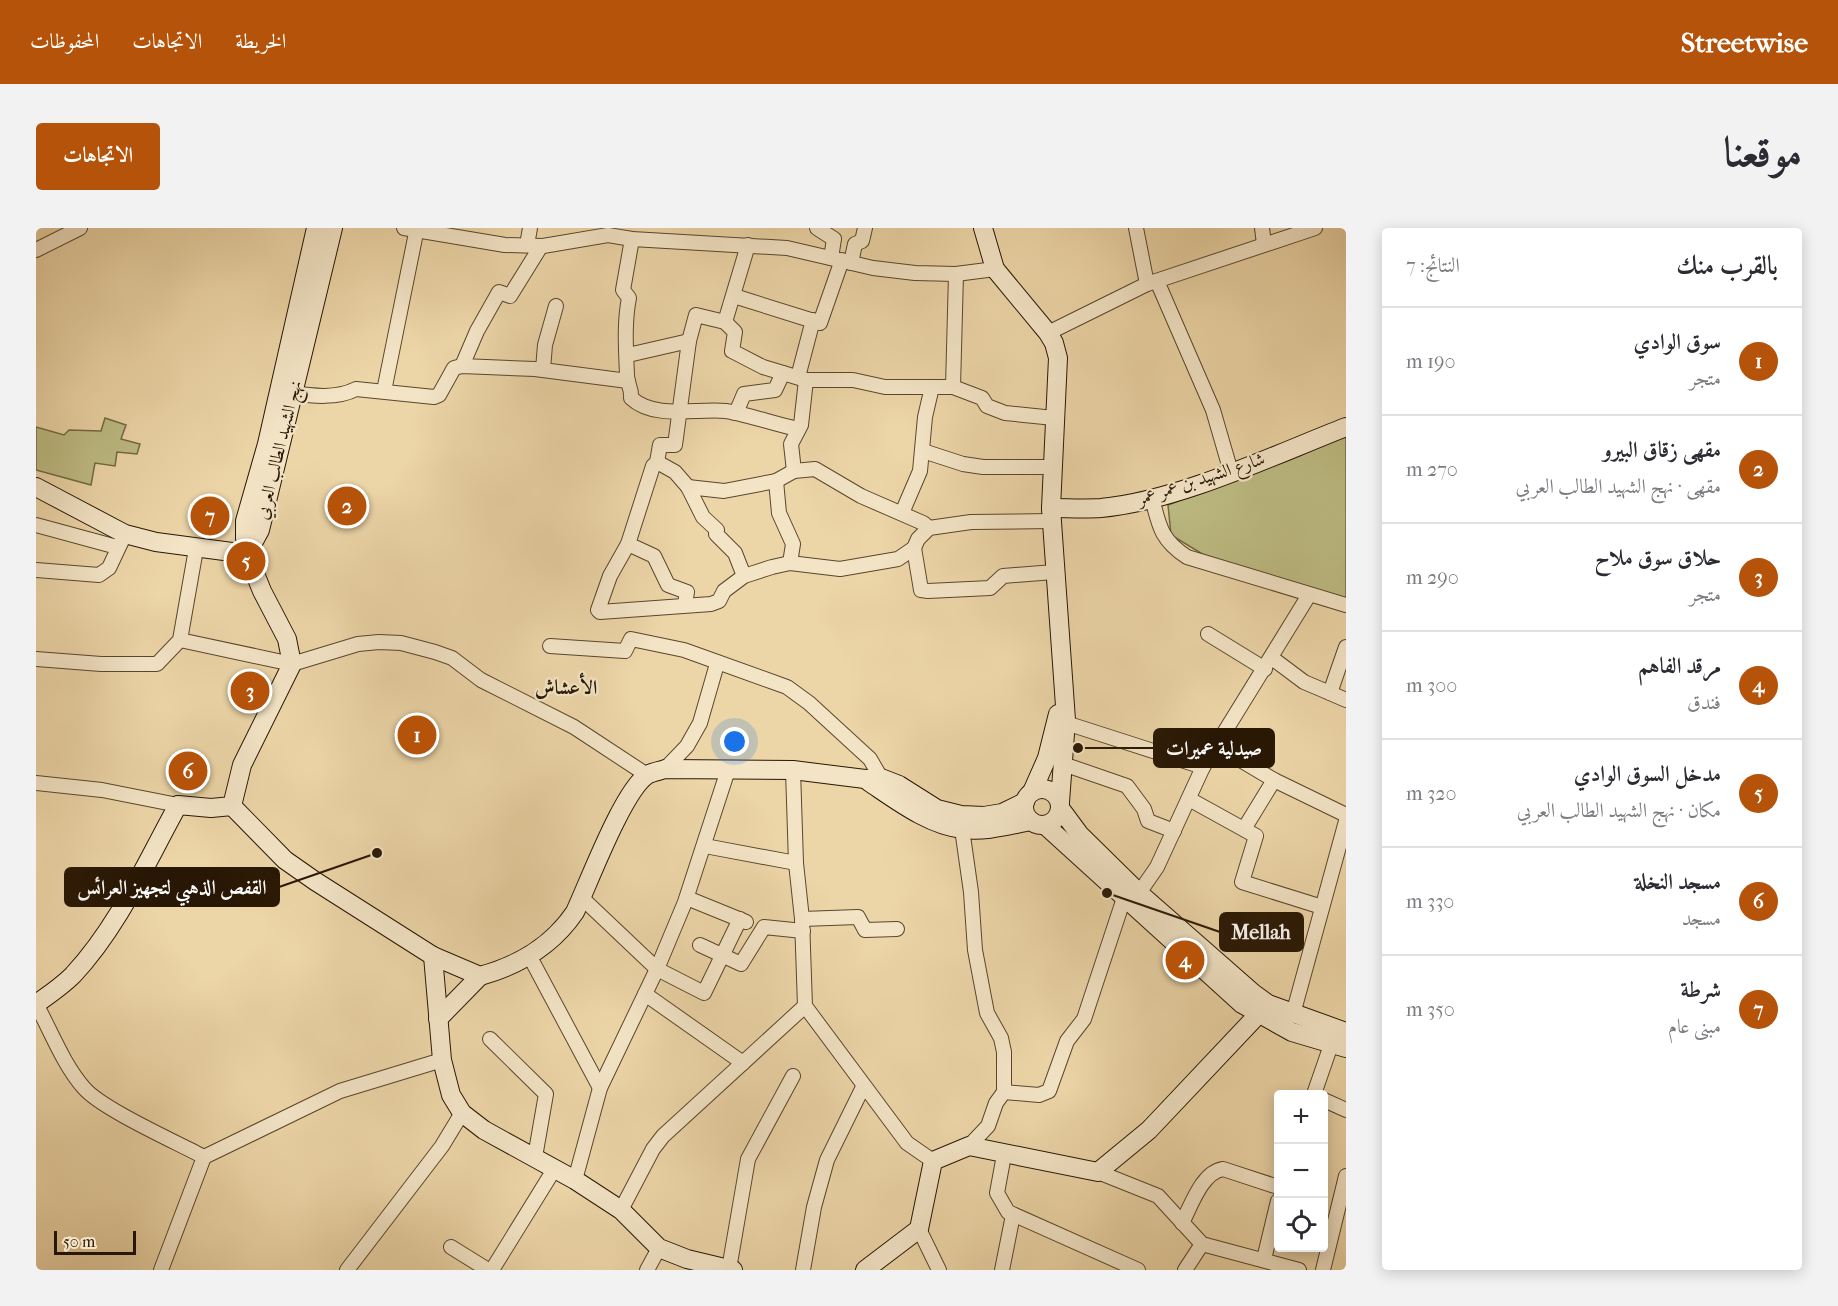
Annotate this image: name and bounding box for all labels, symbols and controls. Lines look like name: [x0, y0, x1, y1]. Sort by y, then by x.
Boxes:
text: Streetwise: [1681, 26, 1808, 59]
text: المحفوظات: [30, 29, 99, 53]
text: الاتجاهات: [132, 29, 202, 53]
text: الخريطة: [235, 29, 286, 53]
button: الاتجاهات: [36, 123, 160, 190]
text: موقعنا: [1724, 128, 1802, 177]
text: بالقرب منك: [1676, 250, 1778, 281]
text: النتائج: 7: [1406, 254, 1460, 277]
text: سوق الوادي: [1633, 329, 1721, 355]
text: 190 m: [1406, 350, 1456, 373]
text: 1: [1755, 350, 1762, 373]
text: متجر: [1689, 367, 1721, 390]
street label: نهج الشهيد الطالب العربي: [252, 378, 311, 523]
text: مقهى زقاق البيرو: [1603, 437, 1721, 463]
street label: شارع الشهيد بن عمر عمر: [1133, 448, 1269, 514]
text: 270 m: [1406, 458, 1458, 481]
text: 2: [1753, 458, 1764, 481]
text: مقهى · نهج الشهيد الطالب العربي: [1515, 475, 1721, 498]
pin: 2: [328, 484, 366, 528]
pin: 7: [190, 494, 230, 538]
pin: 5: [226, 538, 266, 584]
text: حلاق سوق ملاح: [1594, 545, 1721, 571]
text: 290 m: [1406, 566, 1459, 589]
text: 3: [1754, 566, 1763, 589]
text: متجر: [1689, 583, 1721, 606]
text: مرقد الفاهم: [1638, 653, 1721, 679]
pin: 3: [230, 668, 270, 714]
district label: الأعشاش: [535, 672, 597, 699]
text: 300 m: [1406, 674, 1457, 697]
text: 4: [1753, 674, 1764, 697]
text: فندق: [1687, 691, 1721, 714]
pin: 1: [398, 712, 436, 758]
your location: [720, 727, 749, 756]
callout: صيدلية عميرات: [1154, 729, 1274, 767]
text: صيدلية عميرات: [1166, 737, 1262, 760]
pin: 6: [168, 748, 208, 794]
text: مدخل السوق الوادي: [1574, 761, 1721, 787]
text: 320 m: [1406, 782, 1456, 805]
text: 5: [1754, 782, 1763, 805]
text: مكان · نهج الشهيد الطالب العربي: [1517, 799, 1721, 822]
callout: القفص الذهبي لتجهيز العرائس: [65, 868, 279, 906]
text: مسجد النخلة: [1634, 869, 1721, 895]
text: القفص الذهبي لتجهيز العرائس: [77, 876, 267, 907]
text: 330 m: [1406, 890, 1454, 913]
text: 6: [1753, 890, 1764, 913]
text: مسجد: [1682, 907, 1721, 930]
callout: Mellah: [1220, 913, 1303, 951]
text: Mellah: [1230, 921, 1291, 944]
pin: 4: [1166, 938, 1204, 982]
text: شرطة: [1680, 977, 1721, 1003]
text: 350 m: [1406, 998, 1455, 1021]
text: 7: [1754, 998, 1763, 1021]
text: مبنى عام: [1668, 1015, 1721, 1038]
map controls: [1274, 1090, 1328, 1252]
button: +: [1274, 1090, 1328, 1144]
button: −: [1274, 1144, 1328, 1198]
button: locate: [1274, 1198, 1328, 1252]
scale bar: [54, 1228, 136, 1256]
text: 50 m: [63, 1232, 95, 1251]

